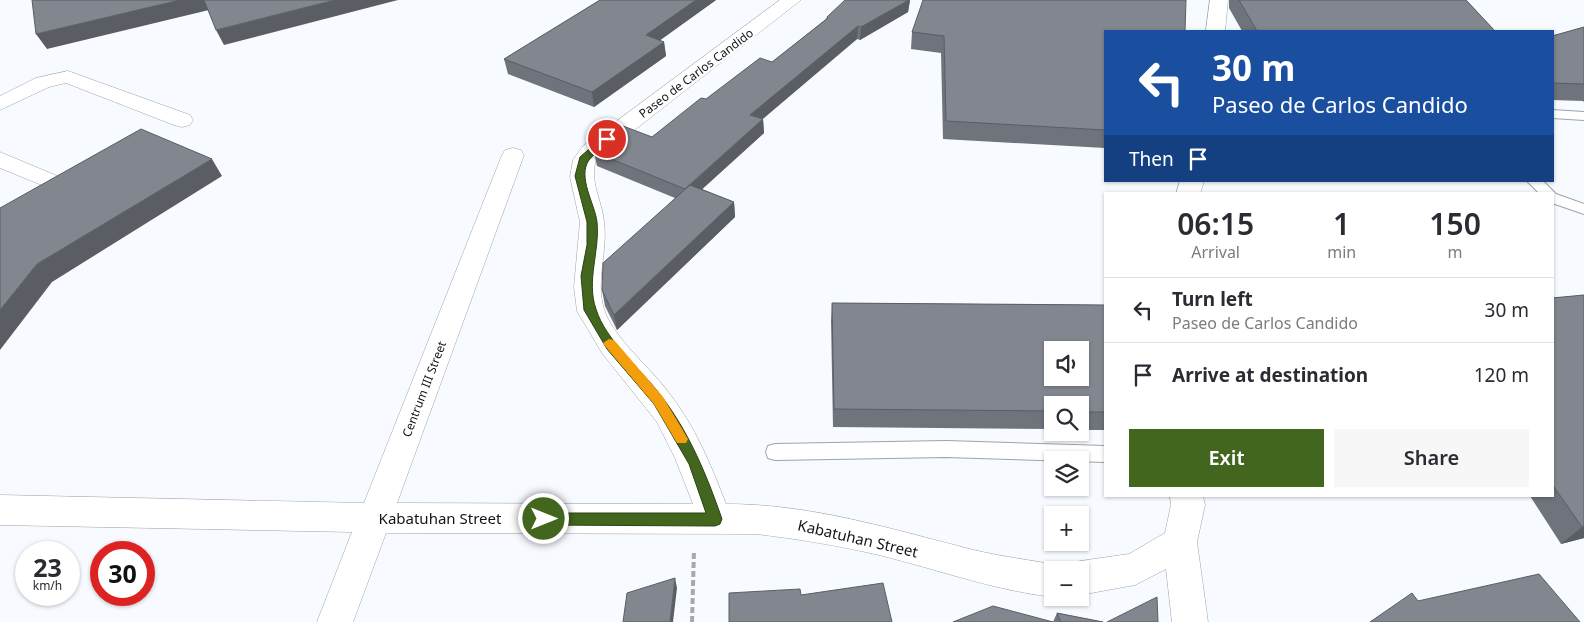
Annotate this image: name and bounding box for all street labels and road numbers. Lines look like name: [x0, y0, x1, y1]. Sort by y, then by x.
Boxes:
street label: Paseo de Carlos Candido: [635, 24, 757, 122]
street label: Centrum III Street: [398, 338, 450, 439]
street label: Kabatuhan Street: [379, 508, 502, 528]
street label: Kabatuhan Street: [796, 514, 921, 562]

